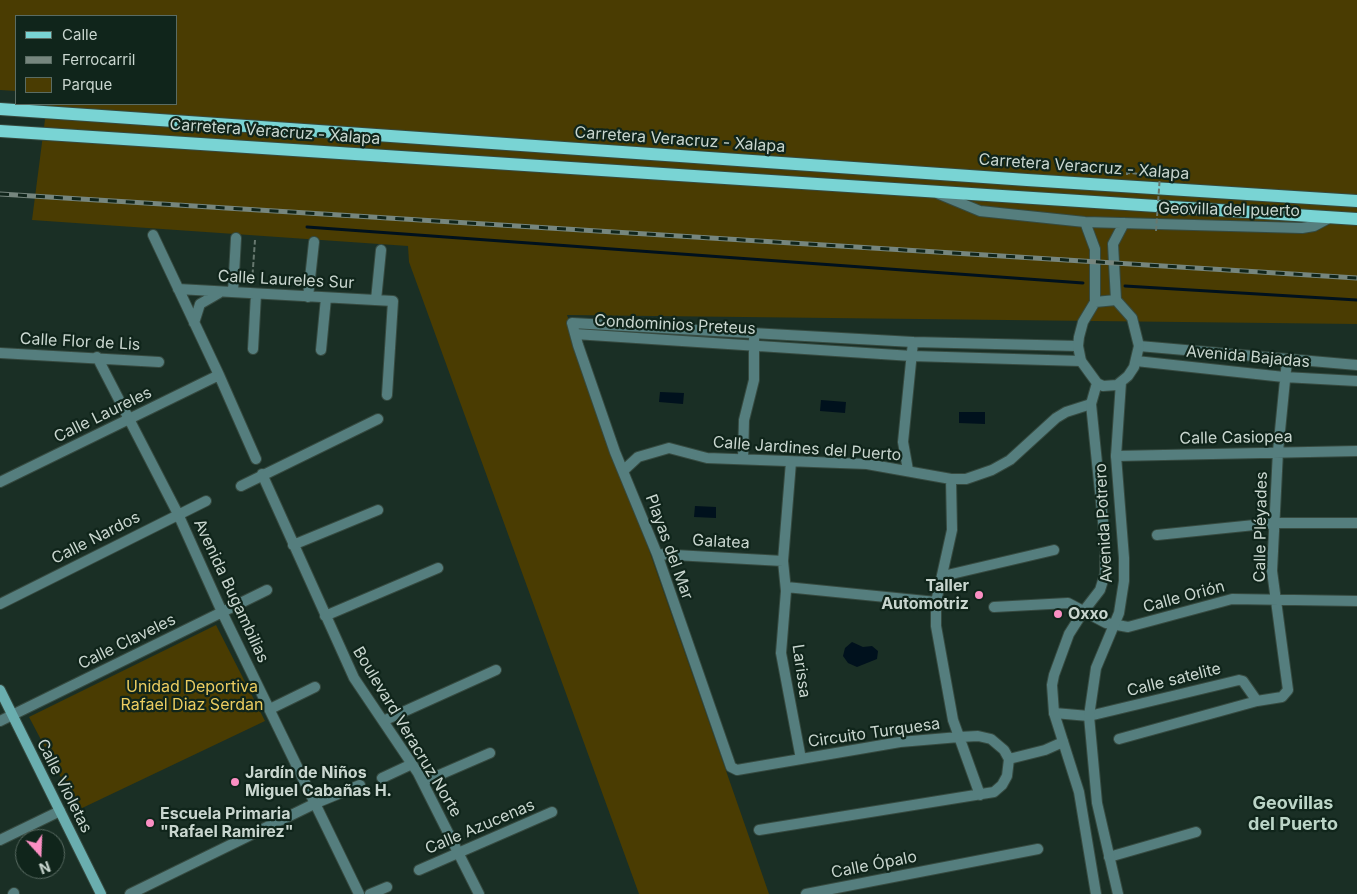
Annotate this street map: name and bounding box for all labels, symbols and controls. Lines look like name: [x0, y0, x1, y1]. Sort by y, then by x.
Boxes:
legend: [15, 15, 178, 105]
text: Calle: [62, 25, 97, 44]
text: Ferrocarril: [62, 50, 135, 69]
text: Parque: [62, 75, 112, 94]
street label: Carretera Veracruz - Xalapa: [169, 115, 381, 149]
street label: Carretera Veracruz - Xalapa: [574, 123, 786, 157]
street label: Carretera Veracruz - Xalapa: [978, 150, 1190, 184]
street label: Geovilla del puerto: [1158, 199, 1300, 221]
street label: Calle Laureles Sur: [217, 267, 355, 293]
street label: Condominios Preteus: [594, 311, 756, 339]
street label: Calle Flor de Lis: [19, 329, 141, 355]
street label: Avenida Bajadas: [1185, 342, 1311, 372]
street label: Calle Laureles: [51, 383, 155, 447]
street label: Calle Casiopea: [1179, 427, 1293, 449]
street label: Calle Jardines del Puerto: [712, 433, 902, 465]
street label: Avenida Potrero: [1091, 463, 1117, 583]
street label: Calle Pléyades: [1250, 471, 1272, 583]
street label: Playas del Mar: [641, 492, 697, 602]
street label: Calle Nardos: [48, 507, 144, 569]
street label: Avenida Bugambilias: [189, 516, 273, 666]
street label: Galatea: [692, 531, 750, 553]
place label: Taller Automotriz: [881, 576, 969, 614]
street label: Calle Orión: [1141, 577, 1227, 617]
marker: Taller Automotriz: [973, 589, 985, 601]
place label: Oxxo: [1068, 604, 1108, 624]
marker: Oxxo: [1052, 608, 1064, 620]
street label: Calle Claveles: [75, 610, 179, 674]
street label: Boulevard Veracruz Norte: [348, 643, 466, 821]
street label: Larissa: [788, 643, 814, 699]
street label: Calle satelite: [1125, 659, 1223, 701]
park label: Unidad Deportiva Rafael Diaz Serdan: [121, 677, 263, 715]
street label: Circuito Turquesa: [807, 714, 941, 752]
street label: Calle Violetas: [32, 736, 96, 836]
place label: Jardín de Niños Miguel Cabañas H.: [245, 763, 392, 801]
marker: Jardín de Niños Miguel Cabañas H.: [229, 776, 241, 788]
district label: Geovillas del Puerto: [1248, 793, 1338, 836]
street label: Calle Azucenas: [422, 795, 538, 859]
place label: Escuela Primaria "Rafael Ramirez": [160, 804, 294, 842]
marker: Escuela Primaria "Rafael Ramirez": [144, 817, 156, 829]
north arrow: [15, 829, 65, 879]
street label: Calle Ópalo: [830, 847, 918, 883]
text: N: [37, 858, 53, 877]

